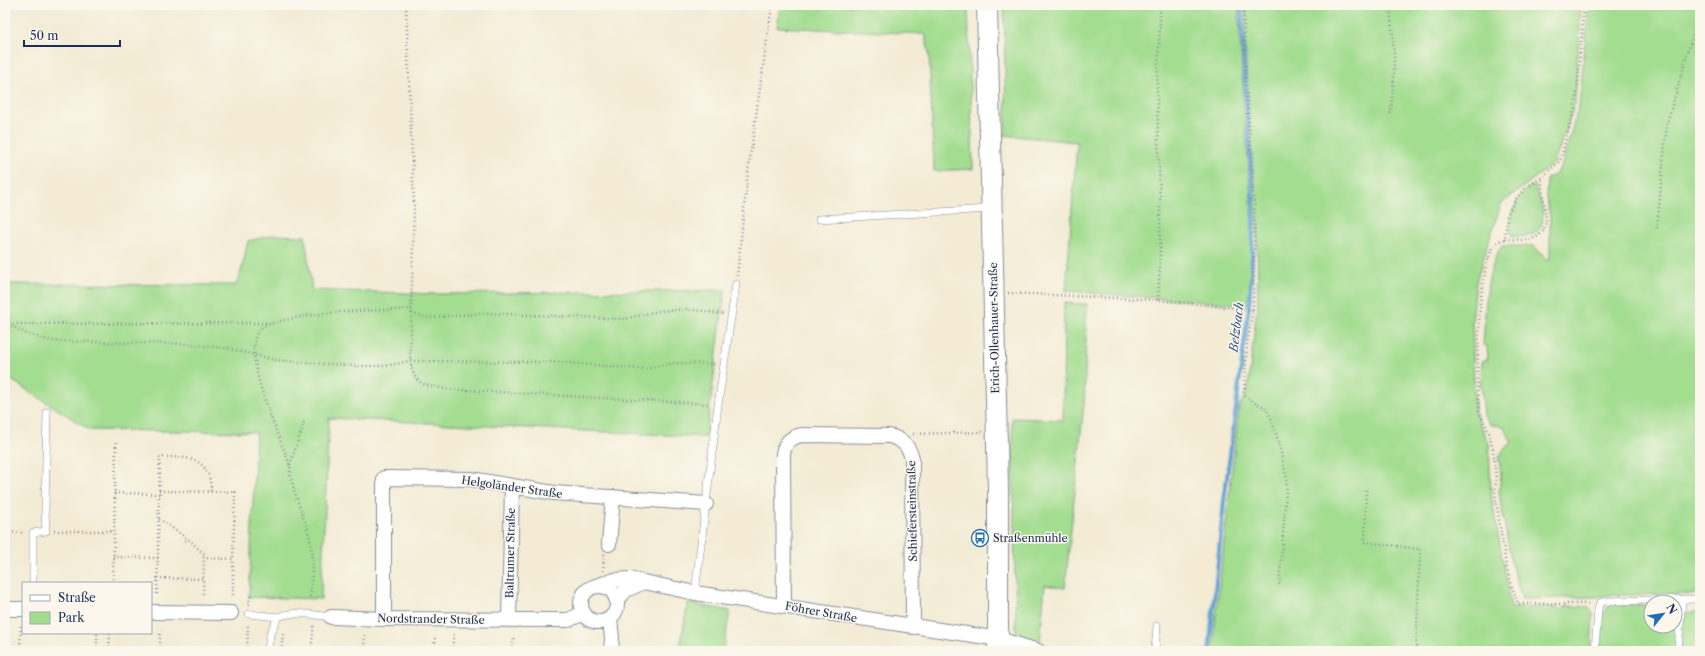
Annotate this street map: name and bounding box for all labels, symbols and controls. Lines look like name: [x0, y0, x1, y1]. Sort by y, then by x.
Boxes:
scale bar: [24, 22, 120, 48]
text: 50 m: [30, 28, 59, 43]
street label: Erich-Ollenhauer-Straße: [986, 262, 1002, 394]
water label: Belzbach: [1225, 301, 1247, 354]
street label: Schiefersteinstraße: [904, 460, 920, 562]
street label: Helgoländer Straße: [461, 473, 563, 501]
street label: Baltrumer Straße: [502, 508, 518, 598]
bus stop icon: Straßenmühle: [970, 528, 990, 548]
place label: Straßenmühle: [993, 531, 1068, 545]
legend: [22, 582, 152, 634]
text: Straße: [58, 590, 96, 605]
north arrow: [1643, 594, 1683, 634]
street label: Föhrer Straße: [784, 599, 858, 625]
text: N: [1663, 601, 1680, 617]
text: Park: [58, 610, 85, 625]
street label: Nordstrander Straße: [377, 611, 485, 627]

